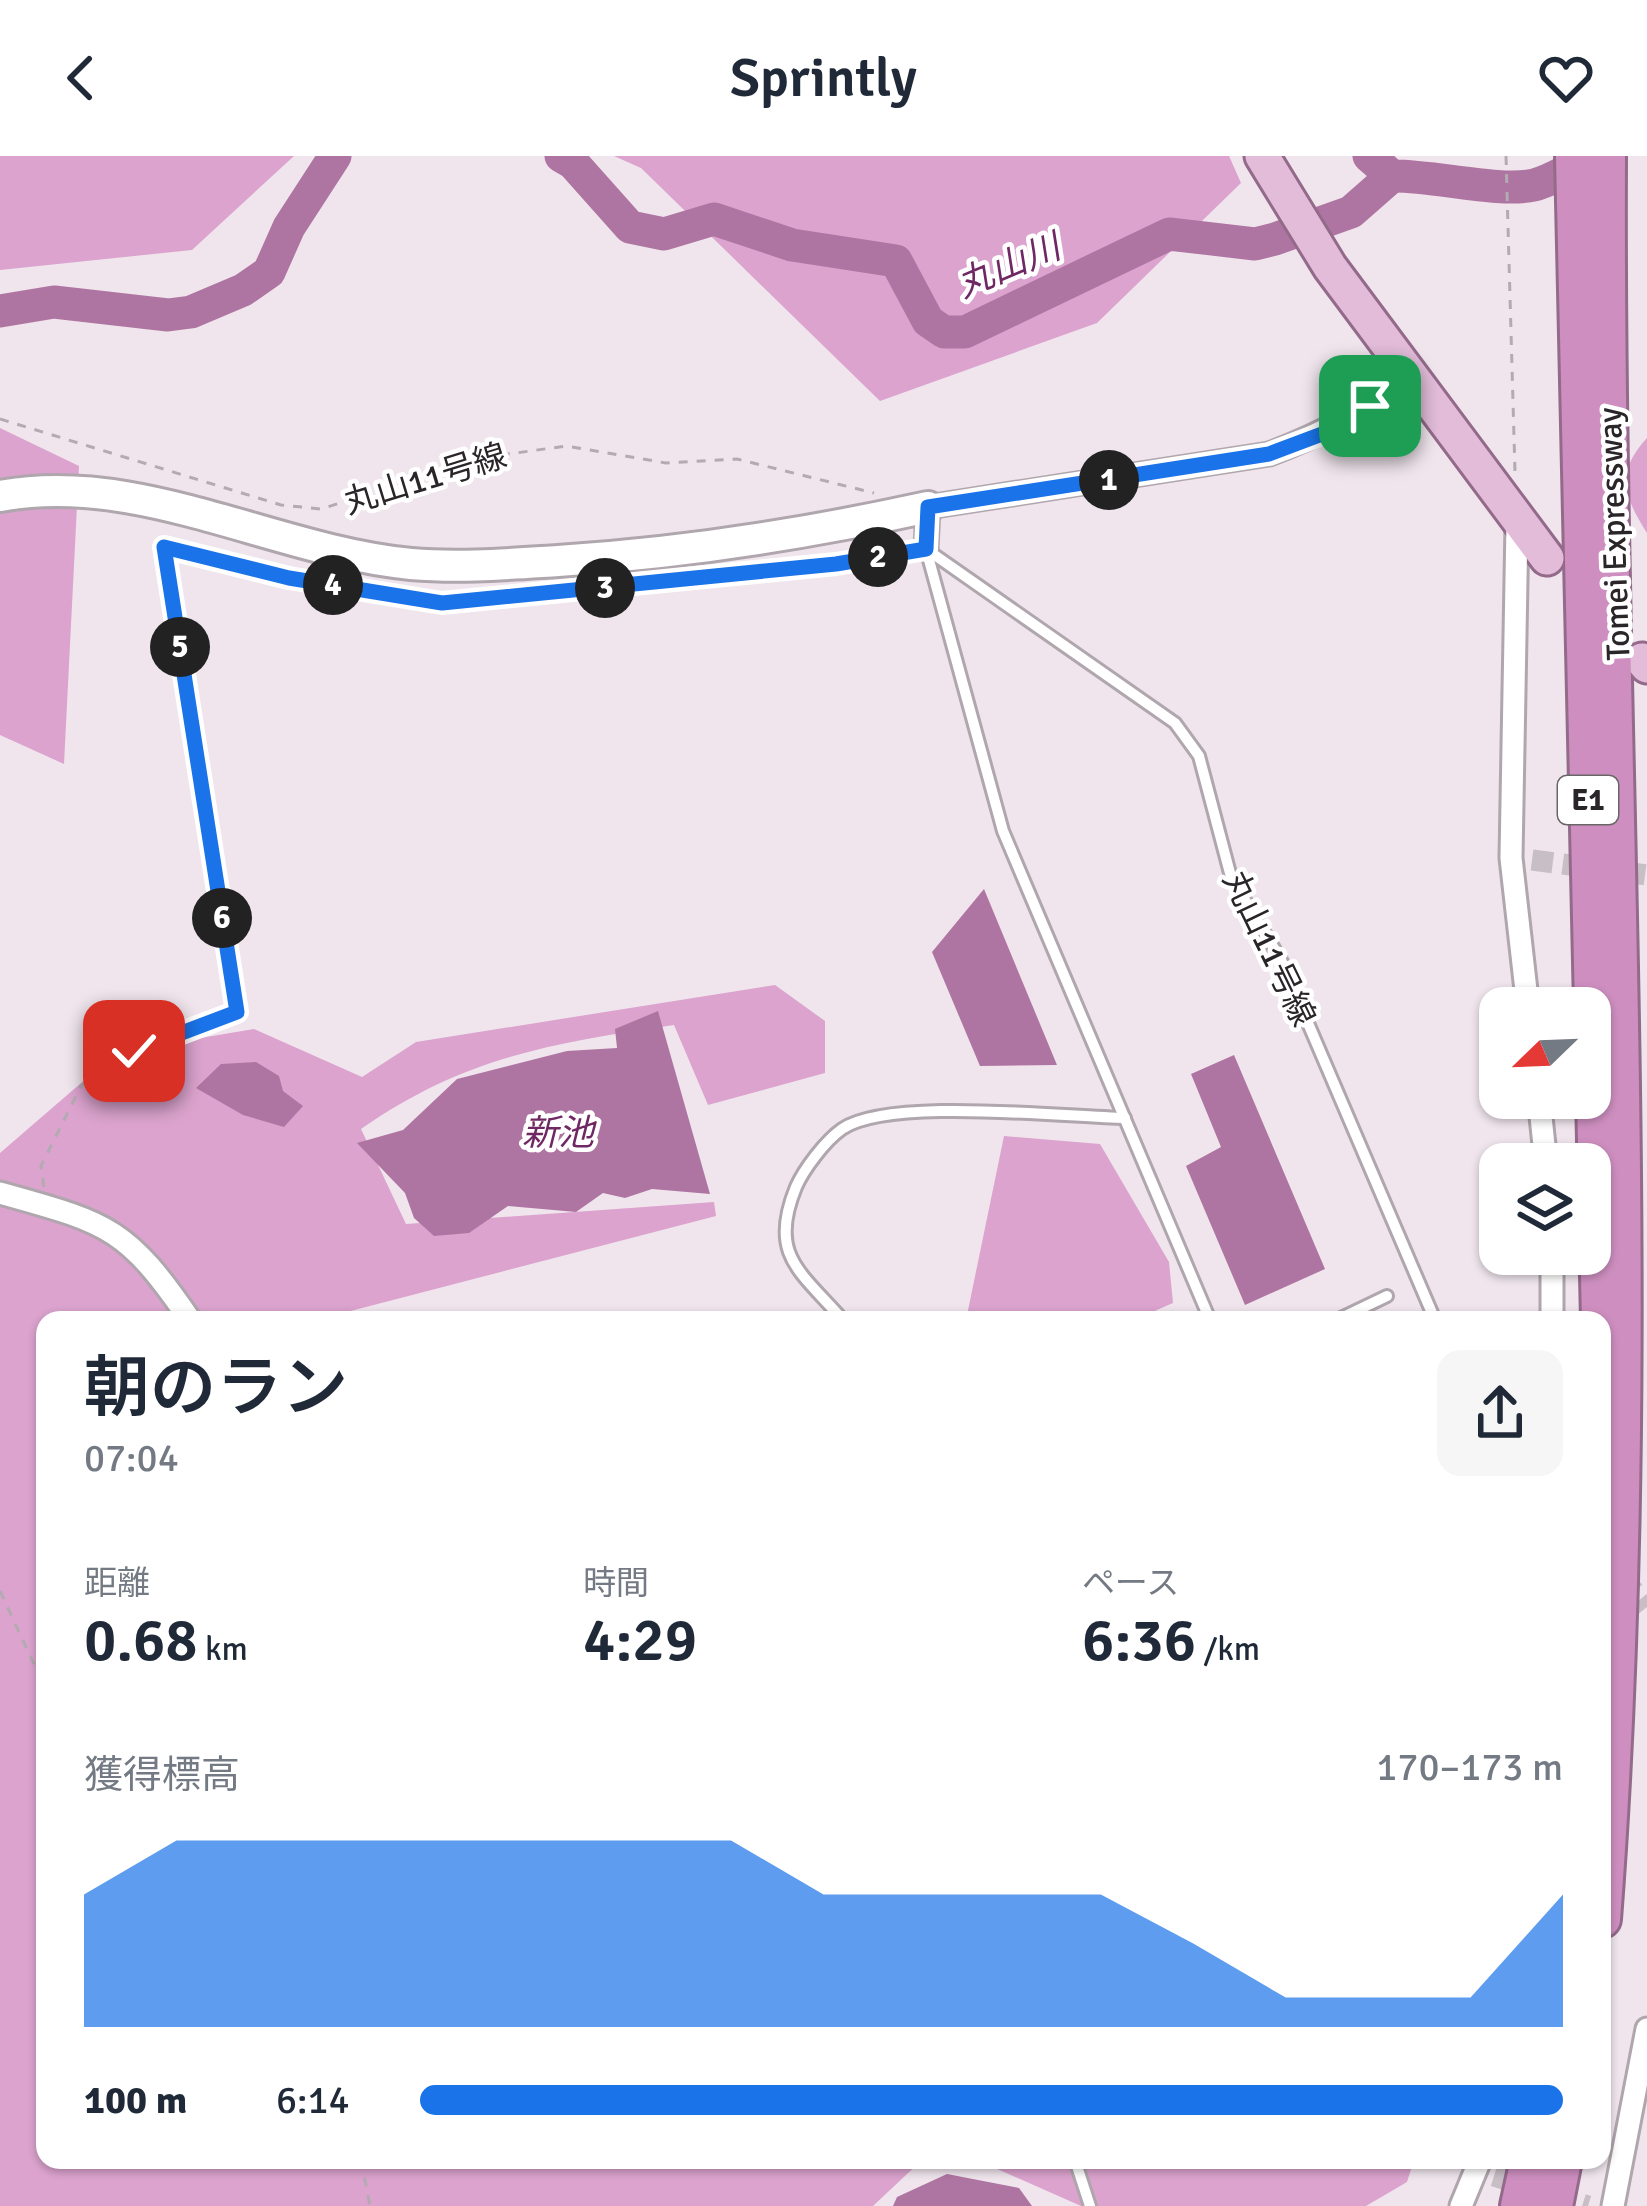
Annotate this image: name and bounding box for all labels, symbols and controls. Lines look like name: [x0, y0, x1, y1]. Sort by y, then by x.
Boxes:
icon: back: [48, 45, 114, 111]
text: Sprintly: [730, 45, 917, 112]
icon: heart: [1533, 45, 1599, 111]
water label: 丸山川: [950, 223, 1071, 308]
pin: [1319, 355, 1421, 457]
icon: arrive: [1337, 373, 1403, 439]
street label: Tomei Expressway: [1590, 406, 1639, 661]
street label: 丸山11号線: [339, 435, 512, 524]
pin: 1: [1079, 450, 1139, 510]
text: 1: [1100, 459, 1118, 500]
pin: 2: [848, 527, 908, 587]
text: 2: [869, 536, 887, 577]
pin: 4: [303, 555, 363, 615]
pin: 3: [575, 558, 635, 618]
text: 4: [324, 564, 342, 605]
text: 3: [596, 567, 614, 608]
pin: 5: [150, 617, 210, 677]
text: 5: [171, 626, 189, 667]
road number: E1: [1558, 776, 1618, 824]
street label: 丸山11号線: [1213, 864, 1324, 1033]
pin: 6: [192, 888, 252, 948]
text: 6: [213, 897, 231, 938]
north arrow: [1479, 987, 1611, 1119]
map controls: [1479, 987, 1611, 1275]
pin: [83, 1000, 185, 1102]
icon: check: [101, 1018, 167, 1084]
water label: 新池: [522, 1111, 597, 1156]
button: layers: [1479, 1143, 1611, 1275]
text: 朝のラン: [84, 1348, 348, 1429]
button: share: [1437, 1350, 1563, 1476]
text: 07:04: [84, 1434, 179, 1482]
text: 距離: [84, 1563, 150, 1604]
text: 時間: [583, 1563, 649, 1604]
text: ペース: [1082, 1563, 1179, 1604]
text: 0.68: [84, 1604, 198, 1678]
text: 4:29: [583, 1604, 697, 1678]
text: 6:36: [1082, 1604, 1196, 1678]
text: km: [198, 1629, 248, 1670]
text: /km: [1196, 1629, 1260, 1670]
text: 170–173 m: [1376, 1743, 1563, 1791]
text: 獲得標高: [84, 1751, 240, 1799]
text: 100 m: [84, 2076, 187, 2124]
text: 6:14: [276, 2076, 350, 2124]

